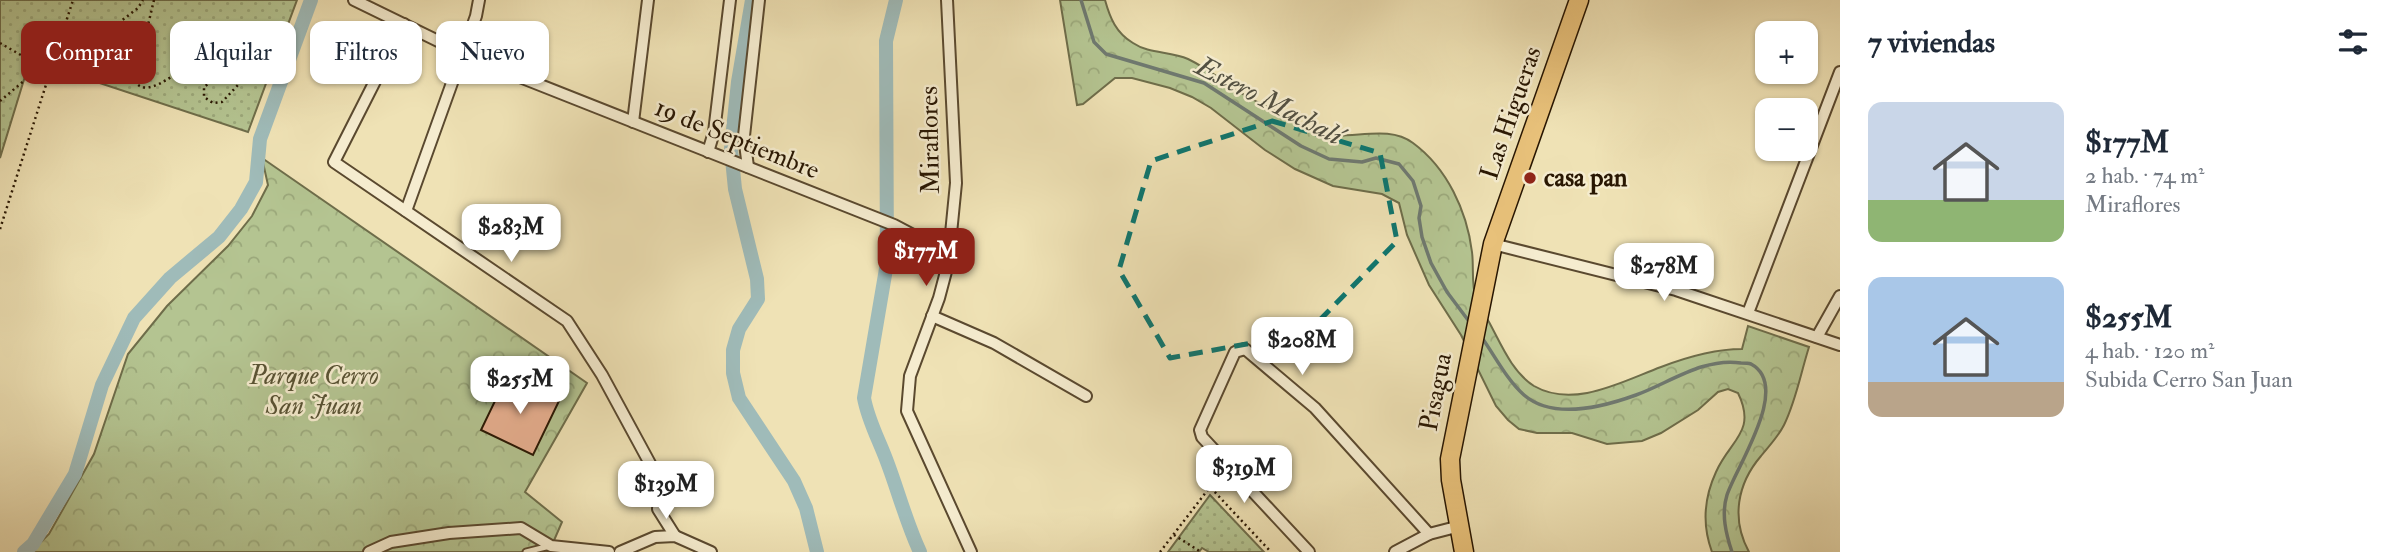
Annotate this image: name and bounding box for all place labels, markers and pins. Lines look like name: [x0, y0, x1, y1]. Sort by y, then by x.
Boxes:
place label: casa pan: [1544, 162, 1628, 195]
marker: casa pan: [1522, 170, 1538, 186]
pin: $283M: [462, 204, 560, 264]
pin: $177M: [877, 229, 975, 288]
pin: $278M: [1615, 244, 1713, 303]
pin: $208M: [1253, 318, 1351, 377]
pin: $255M: [471, 356, 569, 416]
pin: $319M: [1195, 446, 1293, 505]
pin: $139M: [617, 462, 715, 521]

